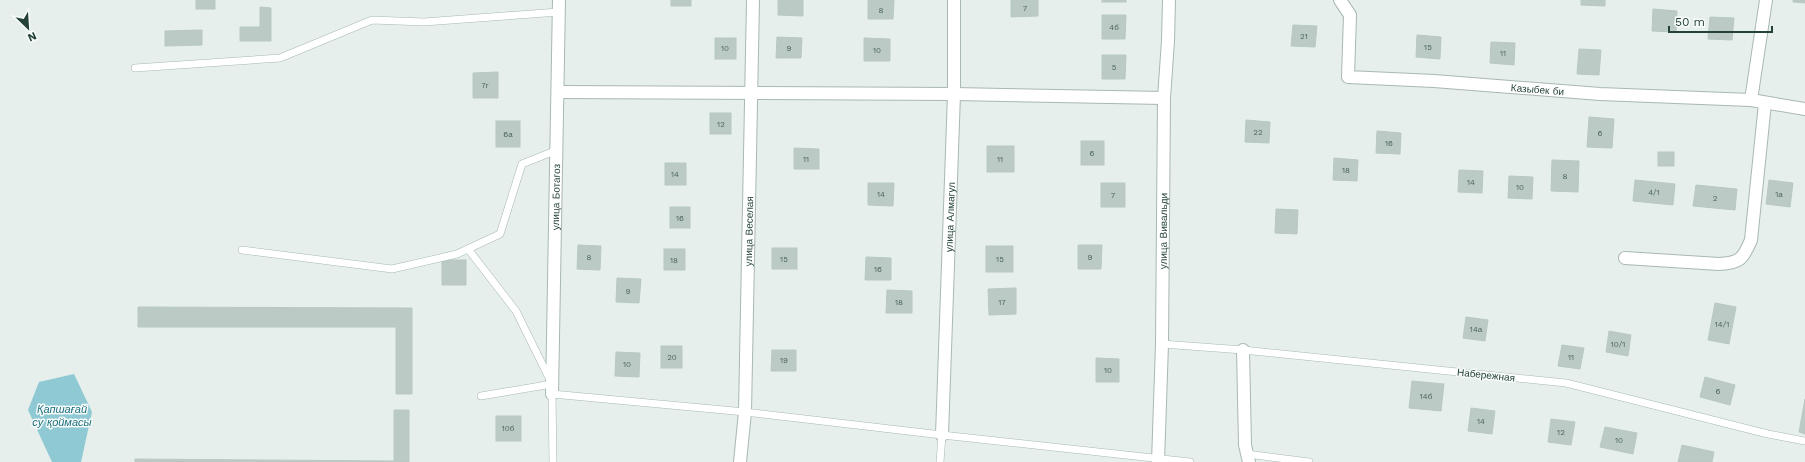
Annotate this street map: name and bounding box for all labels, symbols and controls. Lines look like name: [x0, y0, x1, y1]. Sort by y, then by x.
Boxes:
house number: 7: [1023, 4, 1028, 13]
house number: 8: [879, 6, 884, 15]
north arrow: [8, 8, 48, 48]
scale bar: [1669, 8, 1772, 34]
text: 50 m: [1675, 15, 1705, 29]
house number: 4б: [1109, 23, 1119, 32]
text: N: [26, 29, 38, 44]
house number: 21: [1300, 32, 1308, 41]
house number: 15: [1424, 43, 1432, 52]
house number: 10: [721, 44, 729, 53]
house number: 9: [787, 44, 792, 53]
house number: 10: [873, 46, 881, 55]
house number: 11: [1500, 49, 1506, 58]
house number: 5: [1112, 63, 1117, 72]
house number: 7г: [481, 81, 489, 90]
street label: Казыбек би: [1510, 82, 1565, 97]
house number: 12: [717, 120, 725, 129]
house number: 22: [1253, 128, 1263, 137]
house number: 6: [1598, 129, 1603, 138]
house number: 6а: [503, 130, 513, 139]
house number: 16: [1385, 139, 1393, 148]
house number: 6: [1090, 149, 1095, 158]
house number: 11: [803, 155, 809, 164]
house number: 11: [997, 155, 1003, 164]
street label: улица Ботагоз: [549, 163, 562, 230]
house number: 18: [1342, 166, 1350, 175]
house number: 14: [671, 170, 679, 179]
house number: 8: [1563, 172, 1568, 181]
house number: 14: [1467, 178, 1475, 187]
street label: улица Алмагул: [943, 182, 956, 252]
house number: 10: [1516, 183, 1524, 192]
house number: 4/1: [1648, 188, 1660, 197]
house number: 14: [877, 190, 885, 199]
house number: 1а: [1775, 190, 1783, 199]
house number: 7: [1111, 191, 1116, 200]
street label: улица Вивальди: [1157, 193, 1169, 269]
house number: 2: [1713, 194, 1718, 203]
street label: улица Веселая: [742, 196, 755, 267]
house number: 16: [676, 214, 684, 223]
house number: 8: [587, 253, 592, 262]
house number: 9: [1088, 253, 1093, 262]
house number: 15: [780, 255, 788, 264]
house number: 15: [996, 255, 1004, 264]
house number: 18: [670, 256, 678, 265]
house number: 16: [874, 265, 882, 274]
house number: 9: [626, 287, 631, 296]
house number: 18: [895, 298, 903, 307]
house number: 17: [998, 298, 1006, 307]
house number: 14/1: [1715, 320, 1729, 329]
house number: 14а: [1470, 325, 1483, 334]
house number: 10/1: [1611, 340, 1625, 349]
house number: 20: [667, 353, 677, 362]
house number: 11: [1568, 353, 1574, 362]
house number: 19: [780, 356, 788, 365]
house number: 10: [623, 360, 631, 369]
house number: 10: [1104, 366, 1112, 375]
street label: Набережная: [1456, 366, 1516, 384]
house number: 6: [1716, 387, 1721, 396]
house number: 14б: [1420, 392, 1433, 401]
water label: Қапшағай су қоймасы: [32, 403, 92, 429]
house number: 14: [1477, 417, 1485, 426]
house number: 10б: [502, 424, 515, 433]
house number: 12: [1557, 428, 1565, 437]
house number: 10: [1615, 436, 1623, 445]

